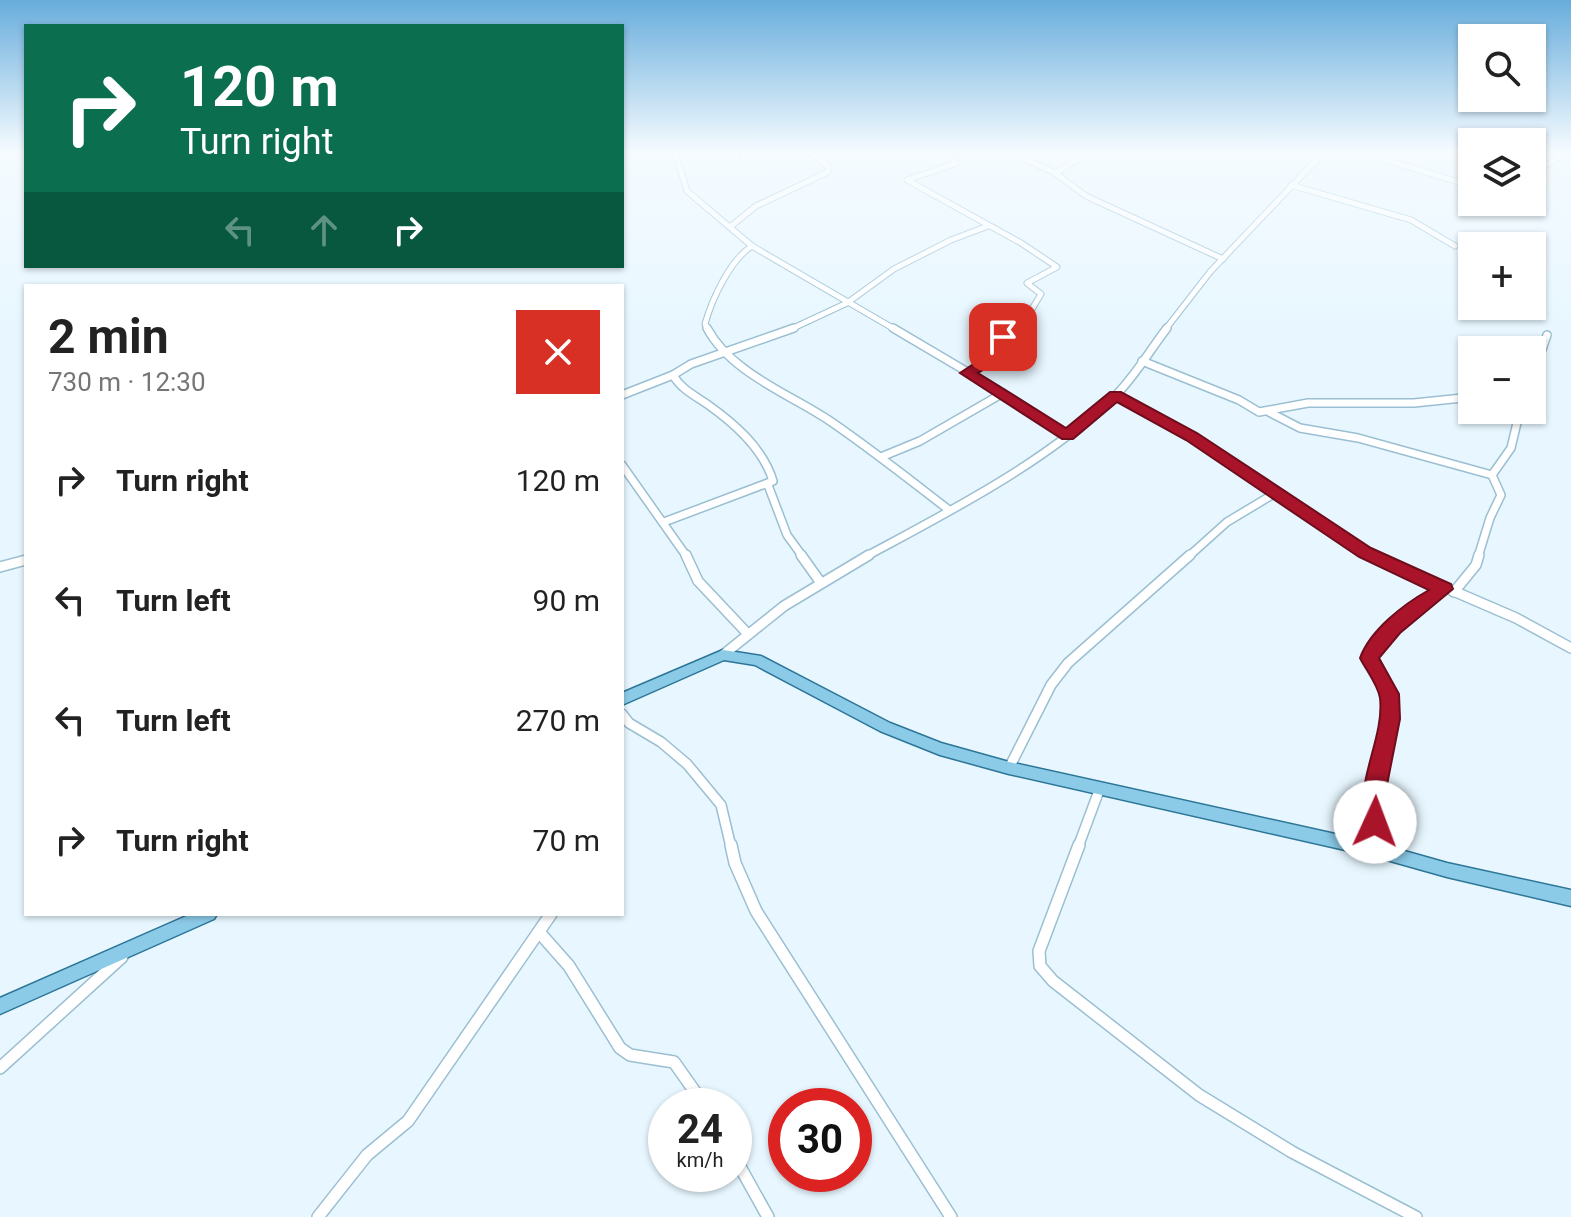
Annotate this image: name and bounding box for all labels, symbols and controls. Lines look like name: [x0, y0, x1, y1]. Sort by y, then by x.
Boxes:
map controls: [1458, 24, 1546, 424]
button: search: [1458, 24, 1546, 112]
text: 120 m: [180, 54, 339, 120]
icon: right: [48, 56, 152, 160]
text: Turn right: [180, 121, 333, 163]
button: layers: [1458, 128, 1546, 216]
icon: left: [218, 208, 262, 252]
icon: ahead: [302, 208, 346, 252]
icon: right: [386, 208, 430, 252]
button: +: [1458, 232, 1546, 320]
pin: [969, 303, 1037, 371]
text: 2 min: [48, 308, 169, 365]
button: close: [516, 310, 600, 394]
icon: arrive: [981, 315, 1025, 359]
button: −: [1458, 336, 1546, 424]
text: 730 m · 12:30: [48, 367, 206, 397]
icon: right: [48, 458, 92, 502]
text: Turn right: [116, 463, 249, 498]
text: 120 m: [516, 463, 600, 498]
icon: left: [48, 578, 92, 622]
text: Turn left: [116, 583, 231, 618]
text: 90 m: [533, 583, 600, 618]
icon: left: [48, 698, 92, 742]
text: Turn left: [116, 703, 231, 738]
text: 270 m: [516, 703, 600, 738]
position arrow: [1333, 780, 1417, 864]
icon: right: [48, 818, 92, 862]
text: Turn right: [116, 823, 249, 858]
text: 70 m: [533, 823, 600, 858]
speed limit sign: 30: [768, 1088, 872, 1192]
text: 24: [677, 1106, 723, 1153]
text: km/h: [677, 1148, 723, 1172]

